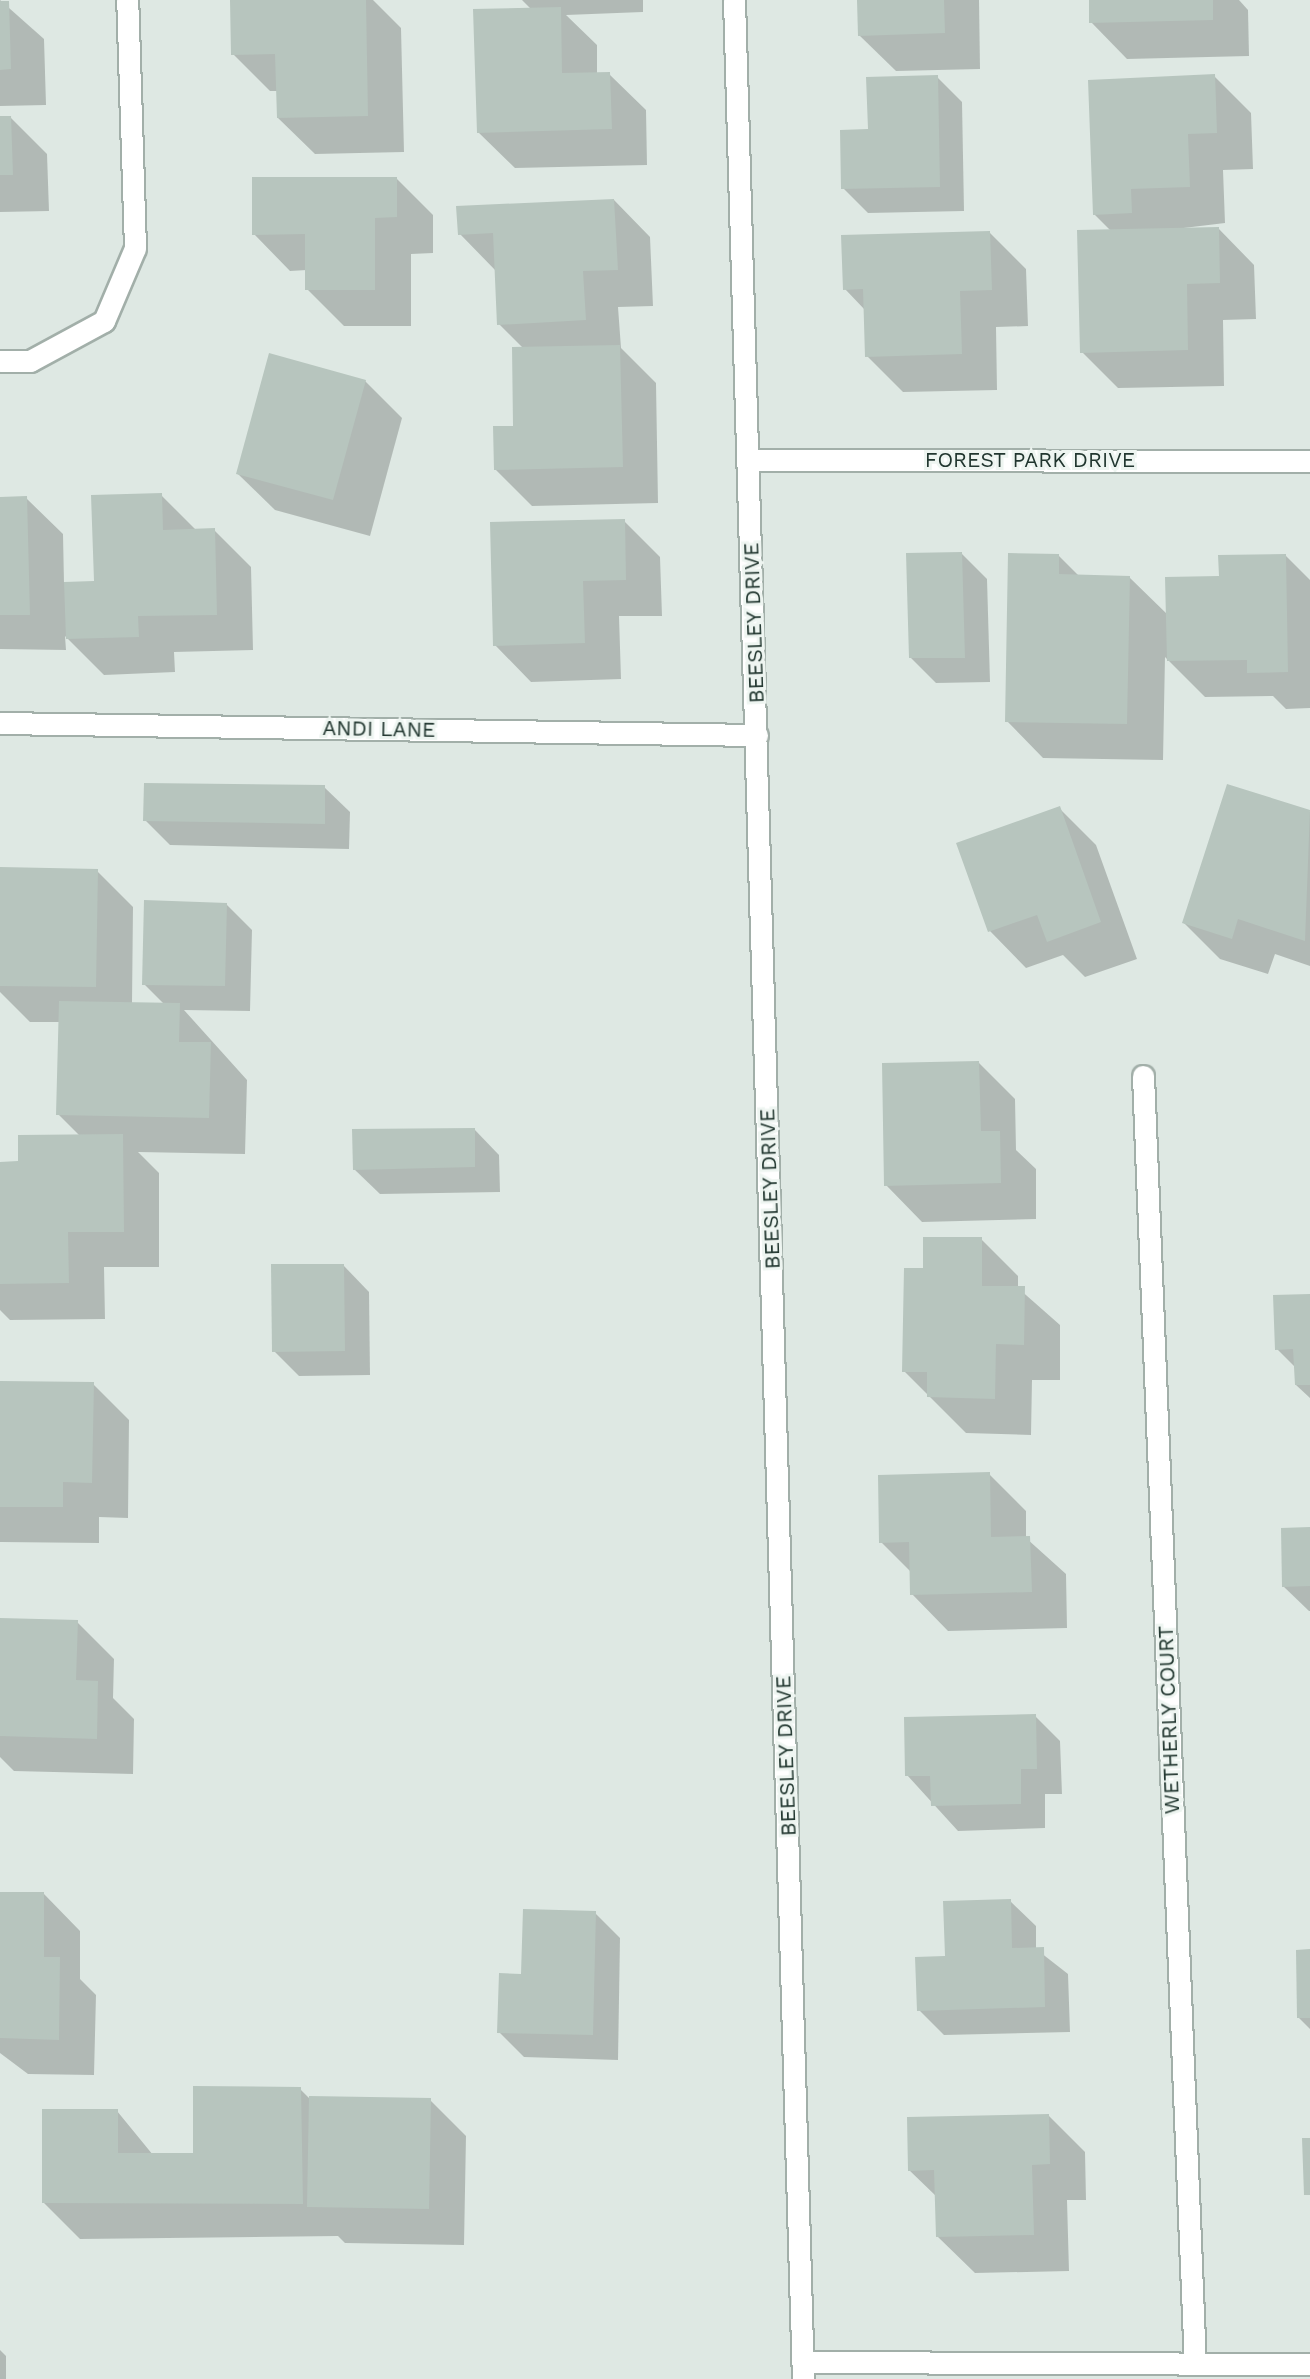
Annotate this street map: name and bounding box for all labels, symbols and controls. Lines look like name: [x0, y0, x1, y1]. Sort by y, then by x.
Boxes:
street label: FOREST PARK DRIVE: [924, 447, 1136, 473]
street label: BEESLEY DRIVE: [739, 542, 769, 704]
street label: ANDI LANE: [322, 715, 436, 743]
street label: BEESLEY DRIVE: [755, 1108, 785, 1270]
street label: WETHERLY COURT: [1153, 1625, 1185, 1815]
street label: BEESLEY DRIVE: [771, 1675, 801, 1837]

